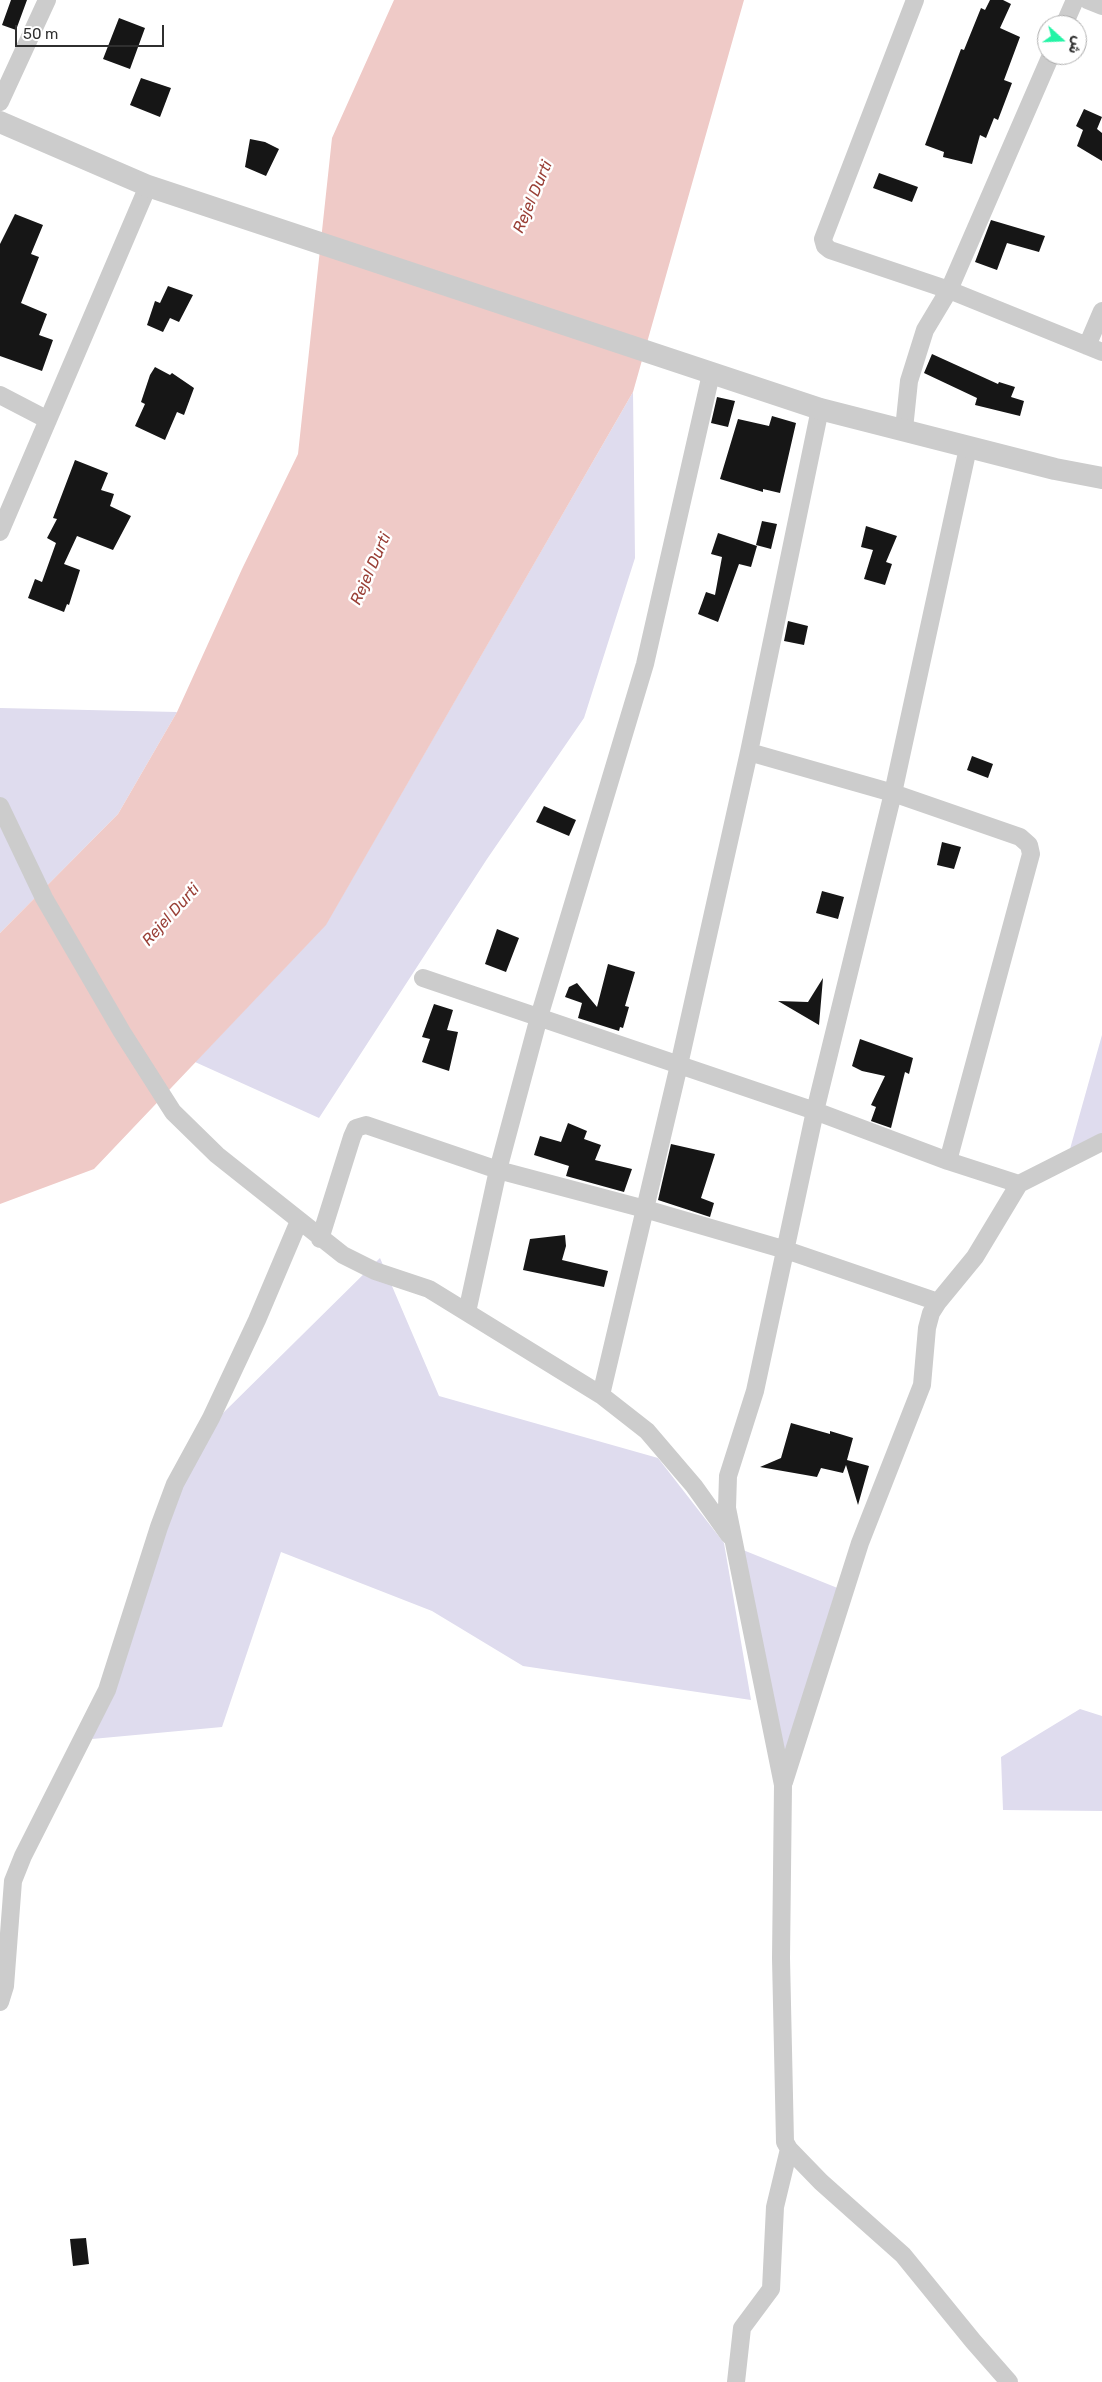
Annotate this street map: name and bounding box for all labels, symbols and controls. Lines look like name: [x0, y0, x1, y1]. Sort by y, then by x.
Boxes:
scale bar: [18, 15, 166, 47]
north arrow: [1037, 15, 1087, 65]
text: 50 m: [23, 25, 58, 43]
text: ش: [1065, 34, 1087, 56]
water label: Rejel Durti: [509, 158, 557, 236]
water label: Rejel Durti: [347, 530, 395, 608]
water label: Rejel Durti: [138, 880, 204, 950]

